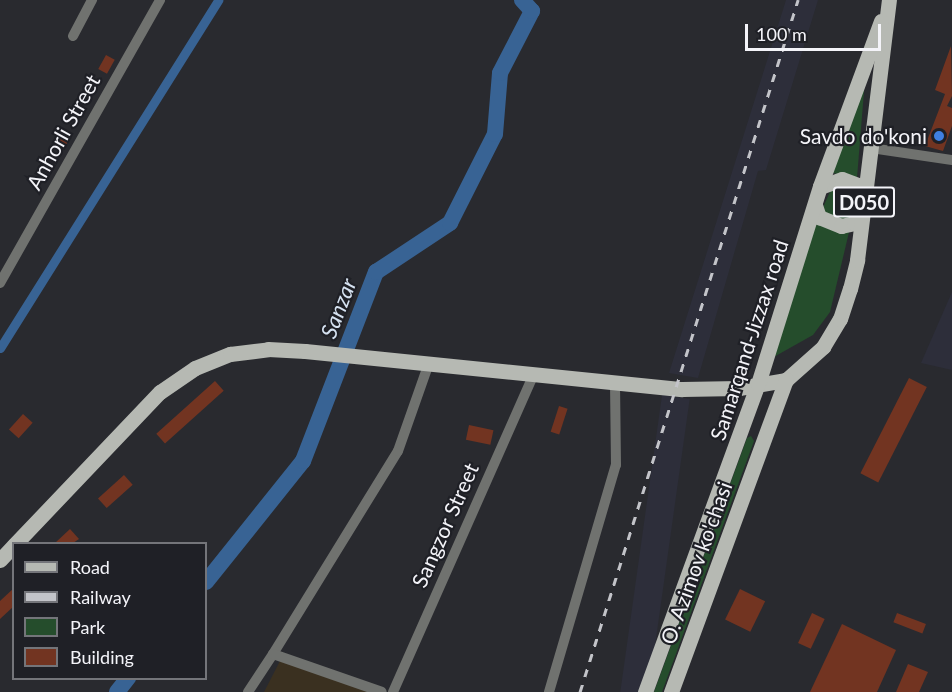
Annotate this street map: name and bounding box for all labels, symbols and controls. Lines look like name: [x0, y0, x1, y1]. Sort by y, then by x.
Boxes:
scale bar: [748, 12, 884, 50]
text: 100 m: [756, 23, 807, 45]
street label: Anhorli Street: [21, 70, 105, 194]
place label: Savdo do'koni: [800, 123, 927, 149]
marker: Savdo do'koni: [932, 129, 946, 143]
road number: D050: [832, 185, 896, 219]
street label: Samarqand-Jizzax road: [705, 237, 793, 443]
water label: Sanzar: [315, 274, 361, 342]
street label: Sangzor Street: [406, 459, 484, 591]
street label: O. Azimov ko'chasi: [655, 478, 737, 648]
legend: [12, 542, 207, 680]
text: Road: [70, 556, 110, 578]
text: Railway: [70, 586, 131, 608]
text: Park: [70, 616, 105, 638]
text: Building: [70, 646, 134, 668]

